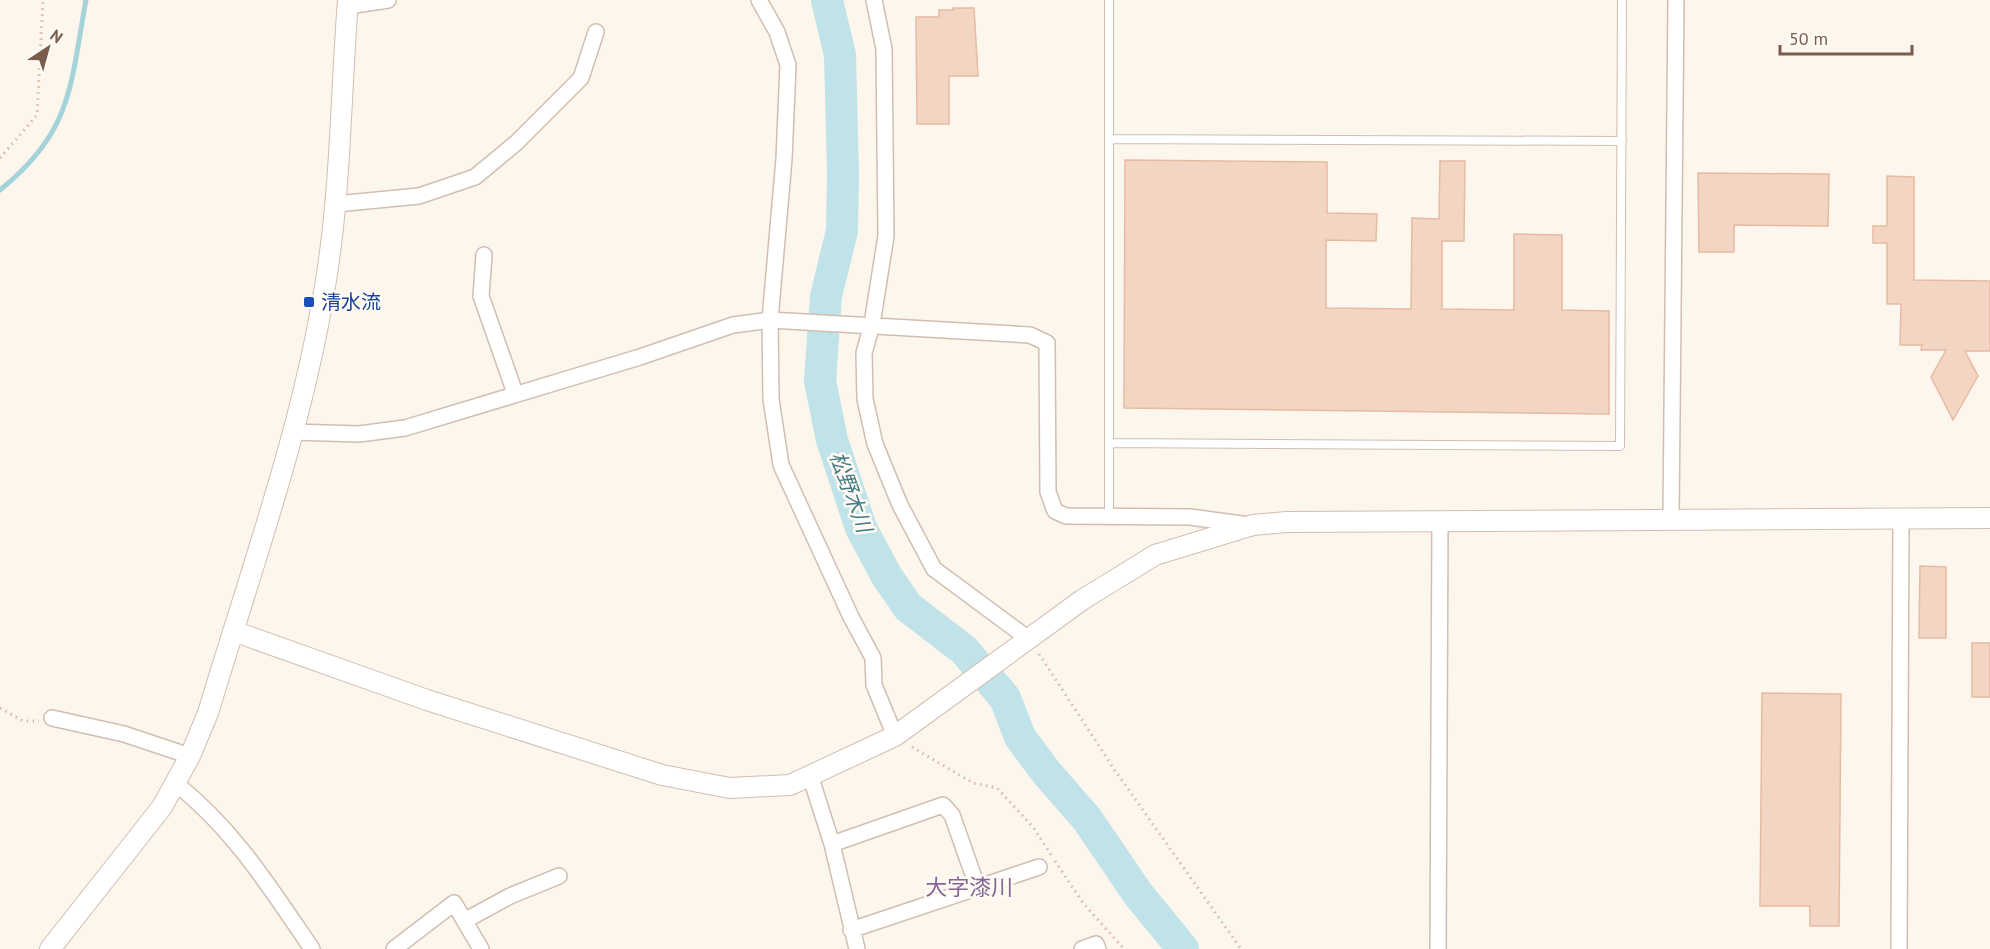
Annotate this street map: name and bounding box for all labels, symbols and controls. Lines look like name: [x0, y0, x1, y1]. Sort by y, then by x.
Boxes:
north arrow: [18, 18, 78, 78]
scale bar: [1780, 18, 1912, 56]
text: N: [47, 25, 67, 47]
text: 50 m: [1789, 27, 1828, 50]
place label: 清水流: [321, 289, 381, 315]
marker: 清水流: [302, 295, 316, 309]
water label: 松野木川: [824, 448, 879, 538]
district label: 大字漆川: [925, 873, 1013, 901]

